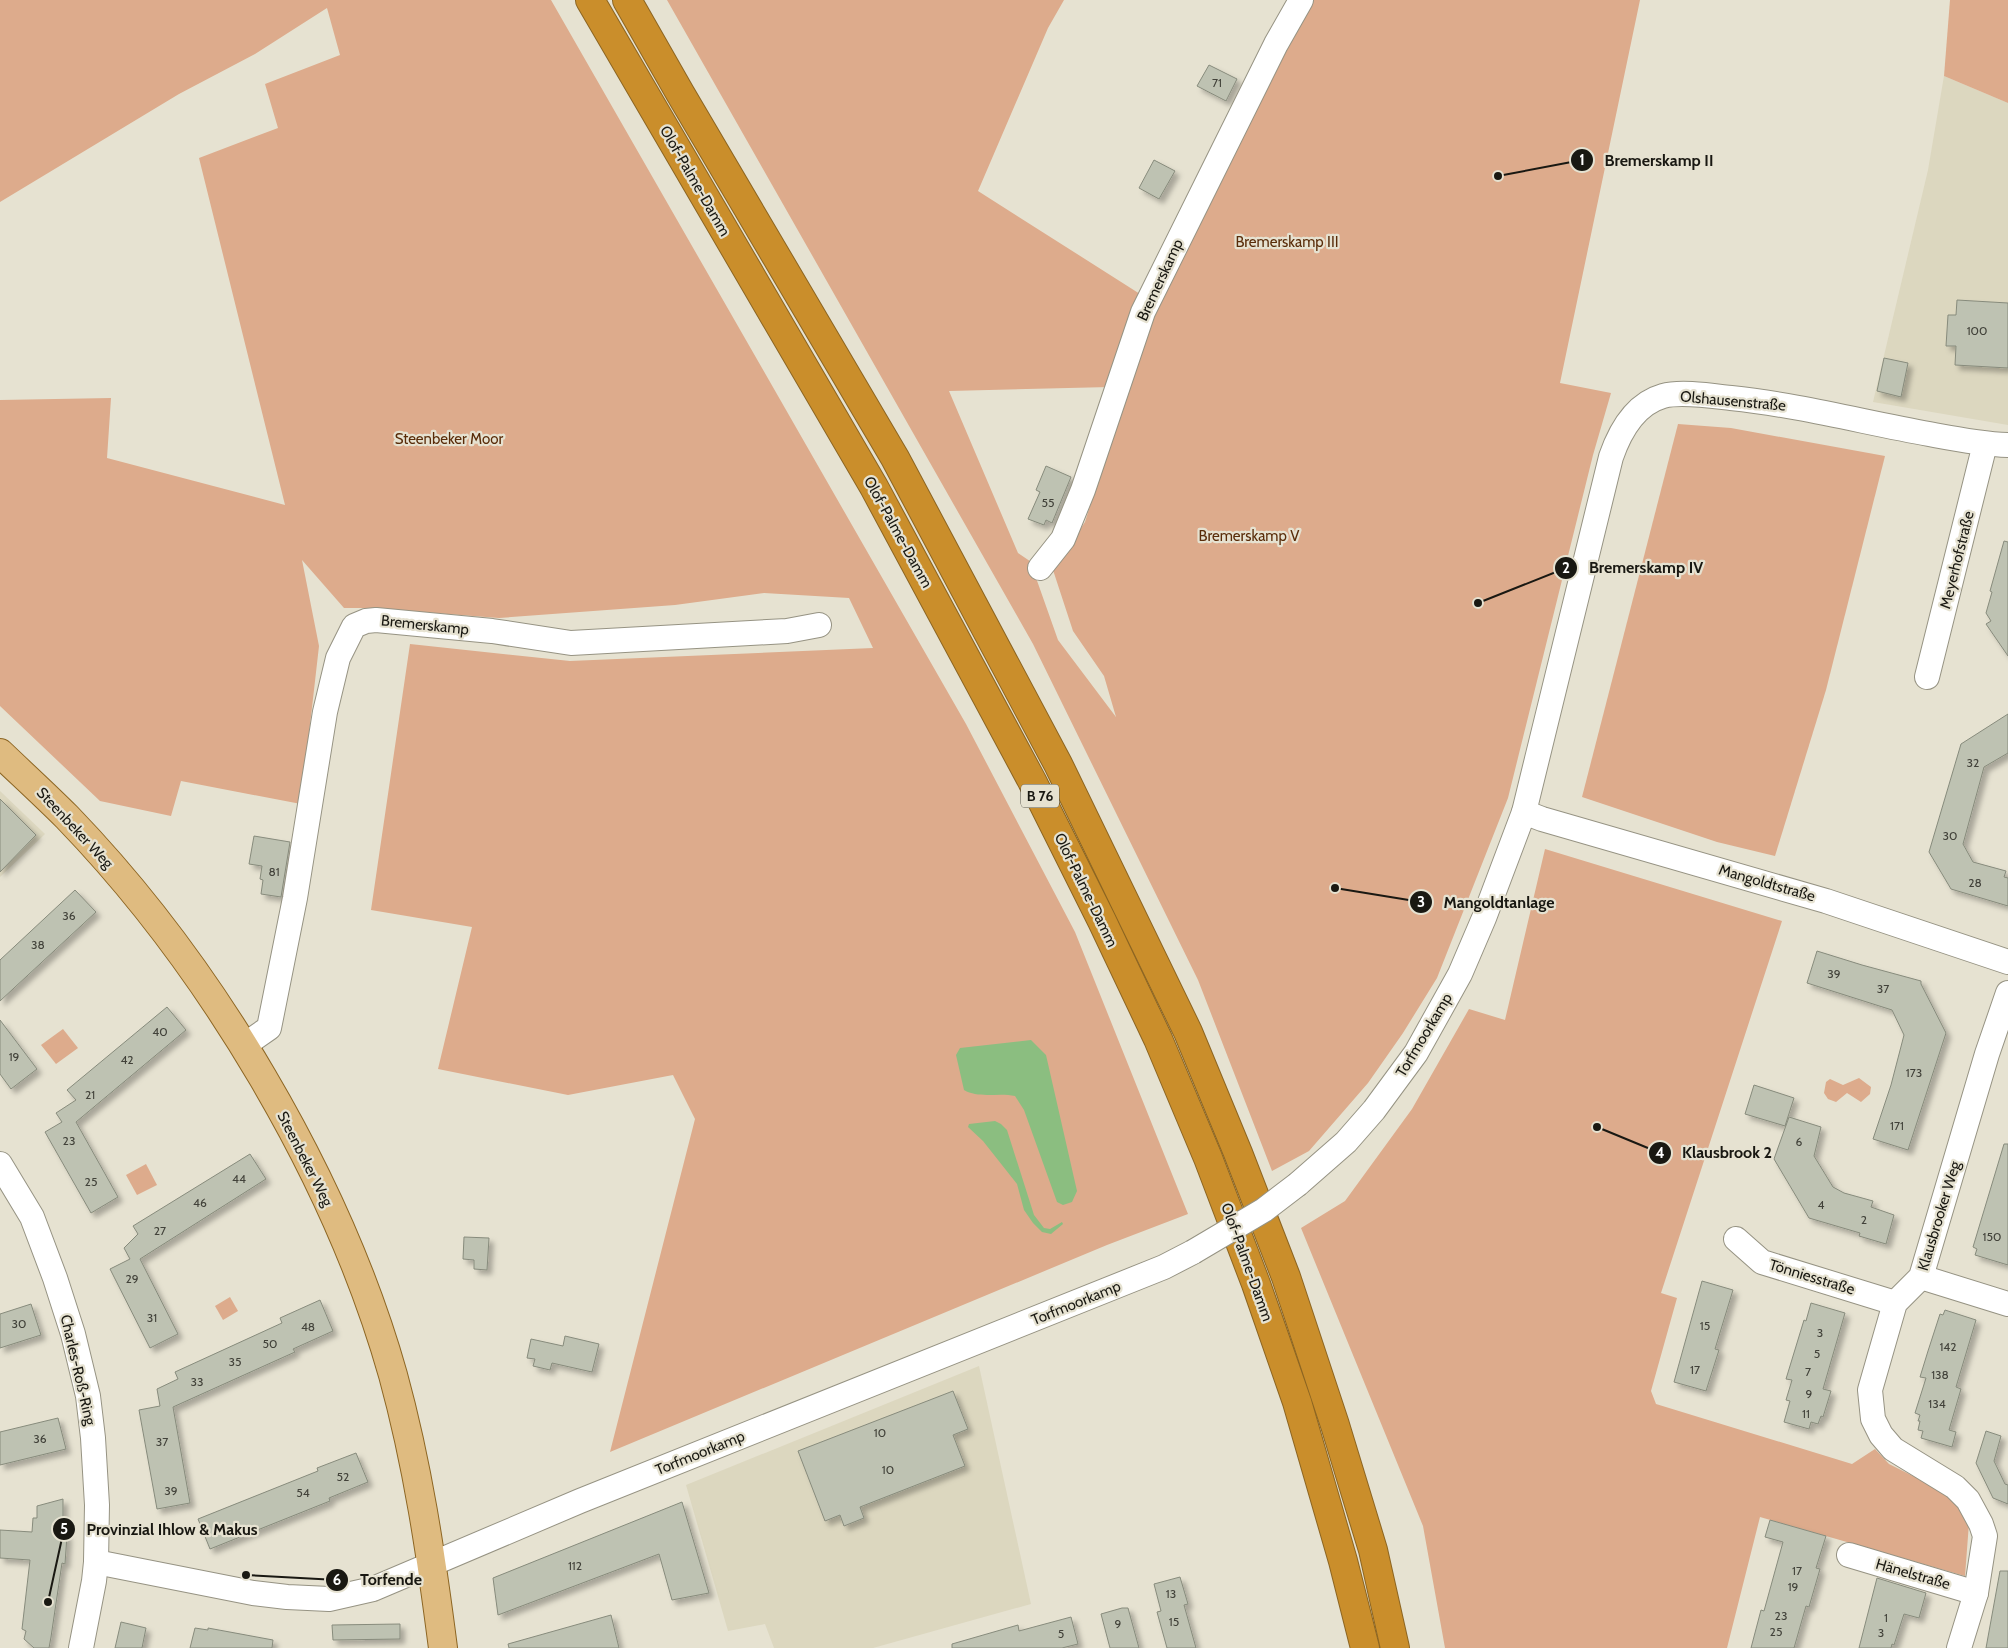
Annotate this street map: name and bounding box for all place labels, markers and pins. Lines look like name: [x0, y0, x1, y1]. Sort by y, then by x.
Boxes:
callout: Bremerskamp II: [1570, 144, 1724, 175]
callout: Bremerskamp IV: [1554, 552, 1713, 583]
callout: Mangoldtanlage: [1408, 887, 1564, 918]
callout: Klausbrook 2: [1647, 1137, 1782, 1168]
callout: Provinzial Ihlow & Makus: [51, 1514, 267, 1545]
callout: Torfende: [325, 1564, 432, 1595]

